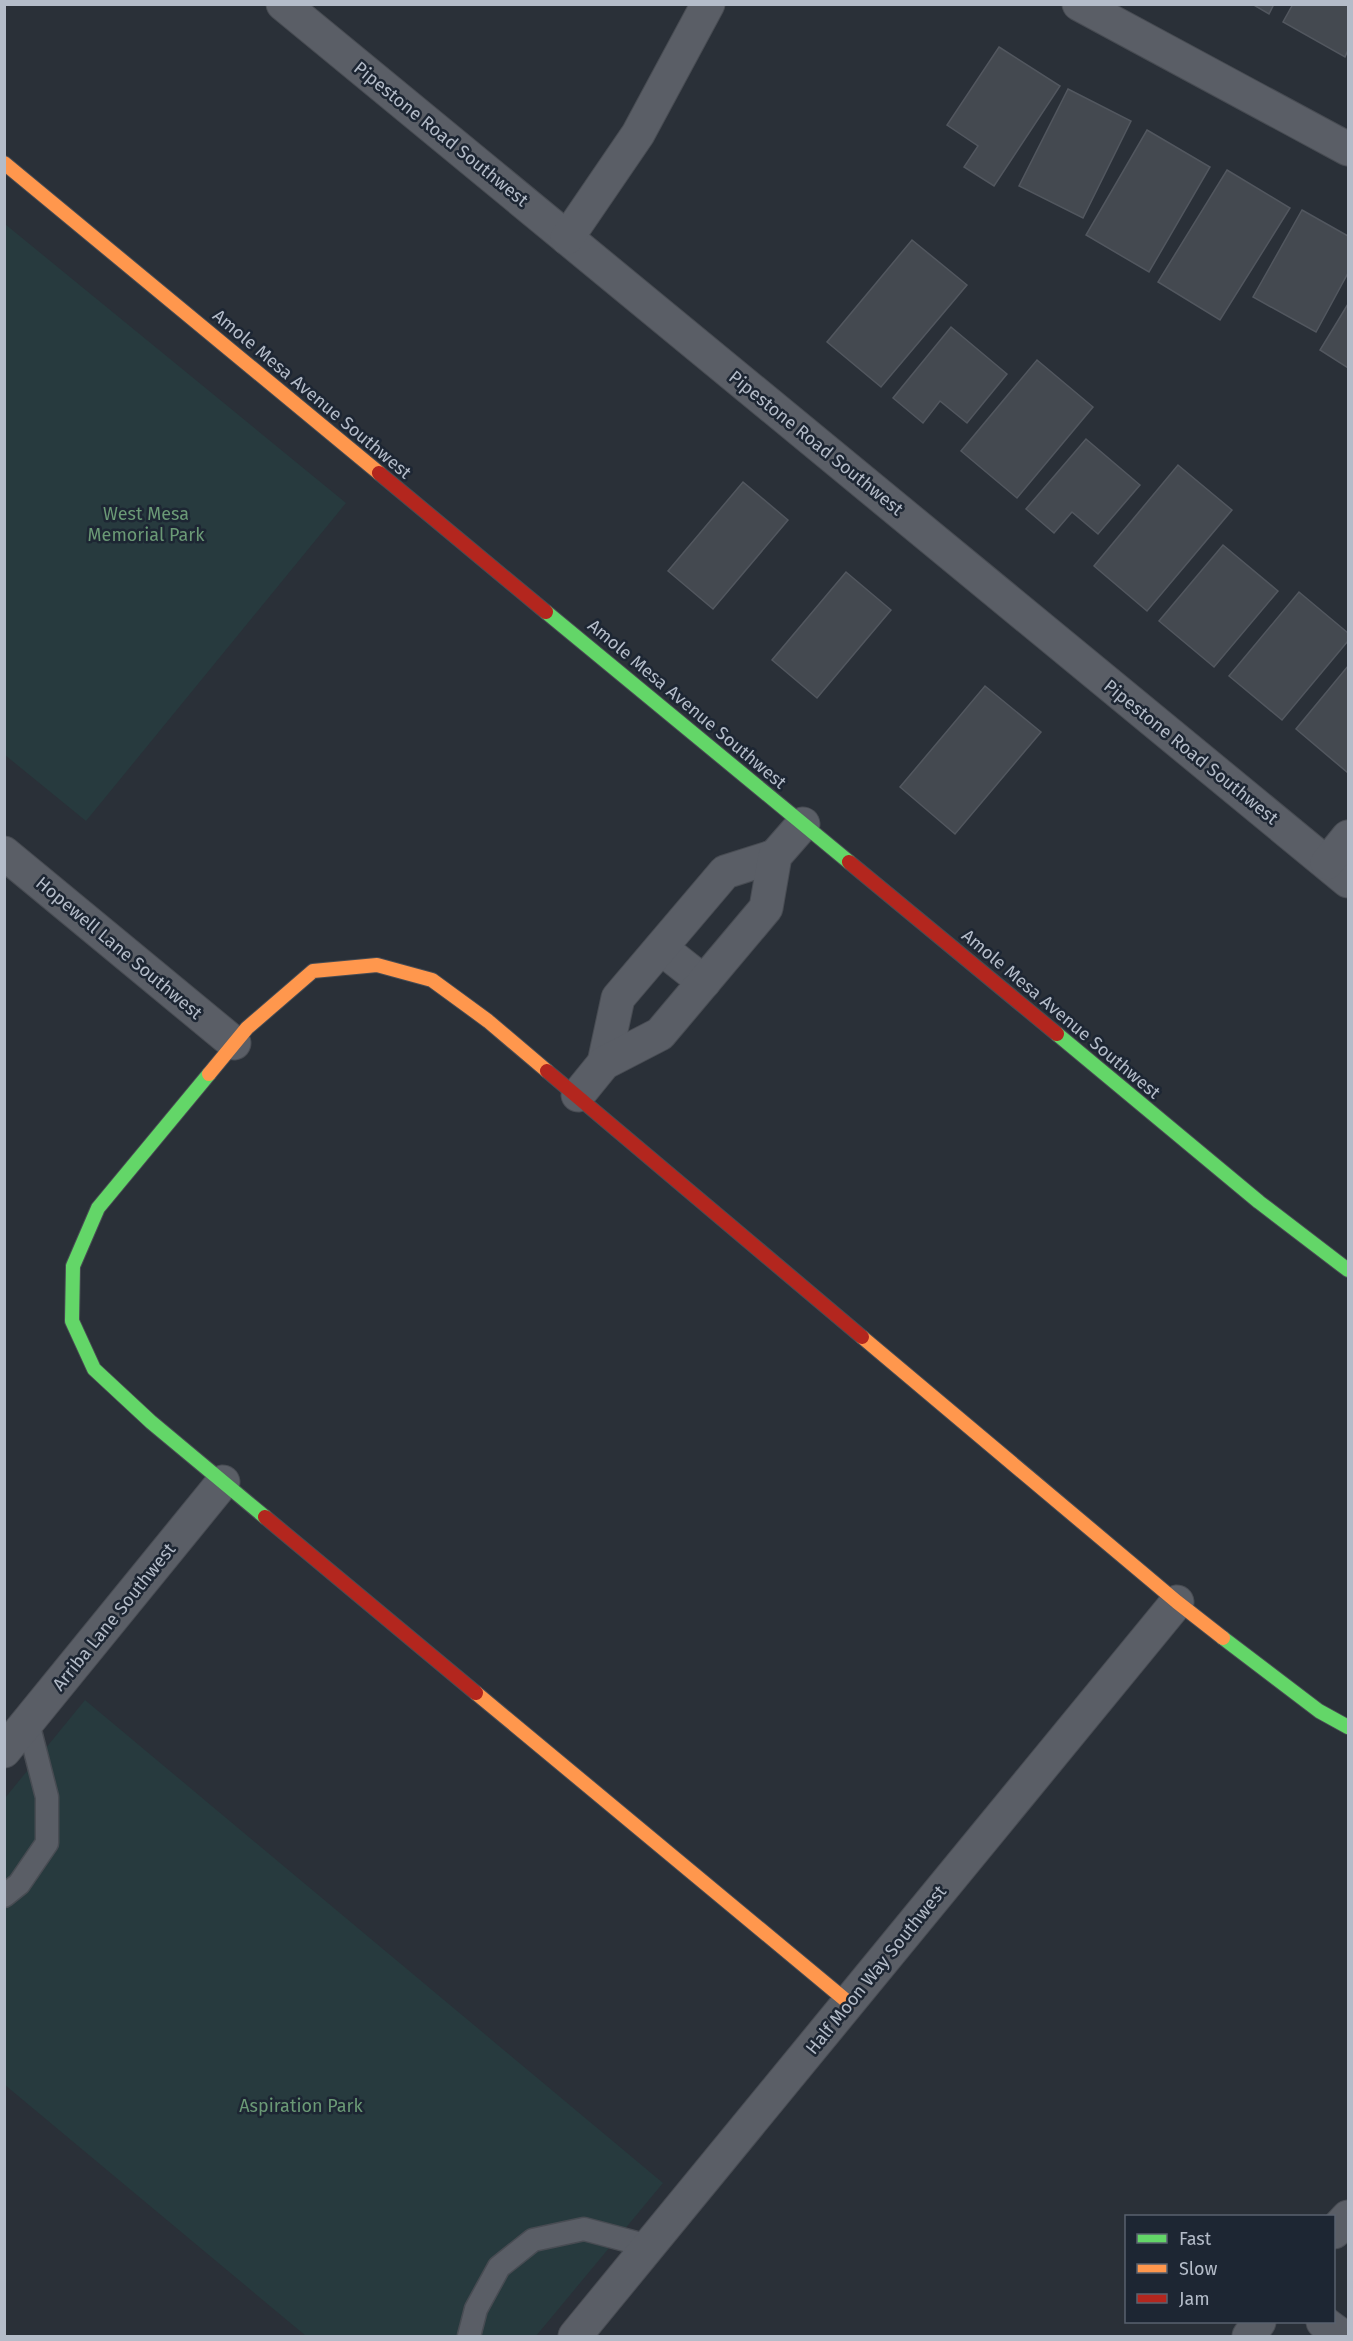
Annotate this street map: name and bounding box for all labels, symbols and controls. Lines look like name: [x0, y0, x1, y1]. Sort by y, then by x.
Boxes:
street label: Pipestone Road Southwest: [349, 57, 533, 211]
street label: Amole Mesa Avenue Southwest: [208, 304, 416, 484]
street label: Pipestone Road Southwest: [724, 366, 908, 520]
park label: West Mesa Memorial Park: [88, 503, 205, 546]
street label: Amole Mesa Avenue Southwest: [583, 614, 791, 794]
street label: Pipestone Road Southwest: [1099, 675, 1283, 829]
street label: Hopewell Lane Southwest: [31, 872, 207, 1024]
street label: Amole Mesa Avenue Southwest: [957, 924, 1165, 1104]
street label: Arriba Lane Southwest: [48, 1538, 181, 1695]
street label: Half Moon Way Southwest: [801, 1881, 951, 2059]
park label: Aspiration Park: [239, 2095, 363, 2117]
legend: [1125, 2215, 1335, 2323]
text: Fast: [1179, 2228, 1212, 2250]
text: Slow: [1179, 2258, 1218, 2280]
text: Jam: [1179, 2288, 1210, 2310]

